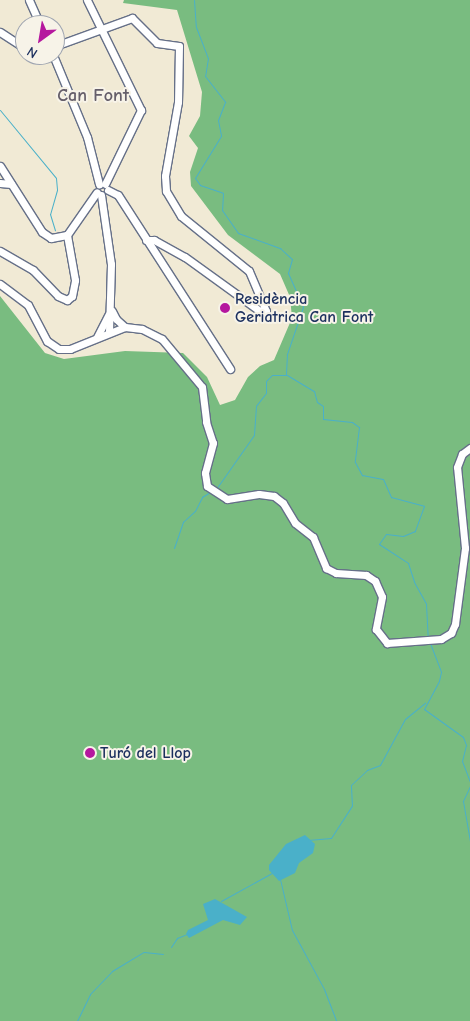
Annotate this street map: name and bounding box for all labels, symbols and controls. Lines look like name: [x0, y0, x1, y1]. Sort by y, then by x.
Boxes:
north arrow: [15, 15, 65, 65]
text: N: [24, 43, 41, 62]
district label: Can Font: [57, 85, 129, 107]
place label: Residència Geriatrica Can Font: [235, 289, 373, 327]
marker: Residència Geriatrica Can Font: [219, 302, 231, 314]
place label: Turó del Llop: [100, 743, 191, 763]
marker: Turó del Llop: [84, 747, 96, 759]

